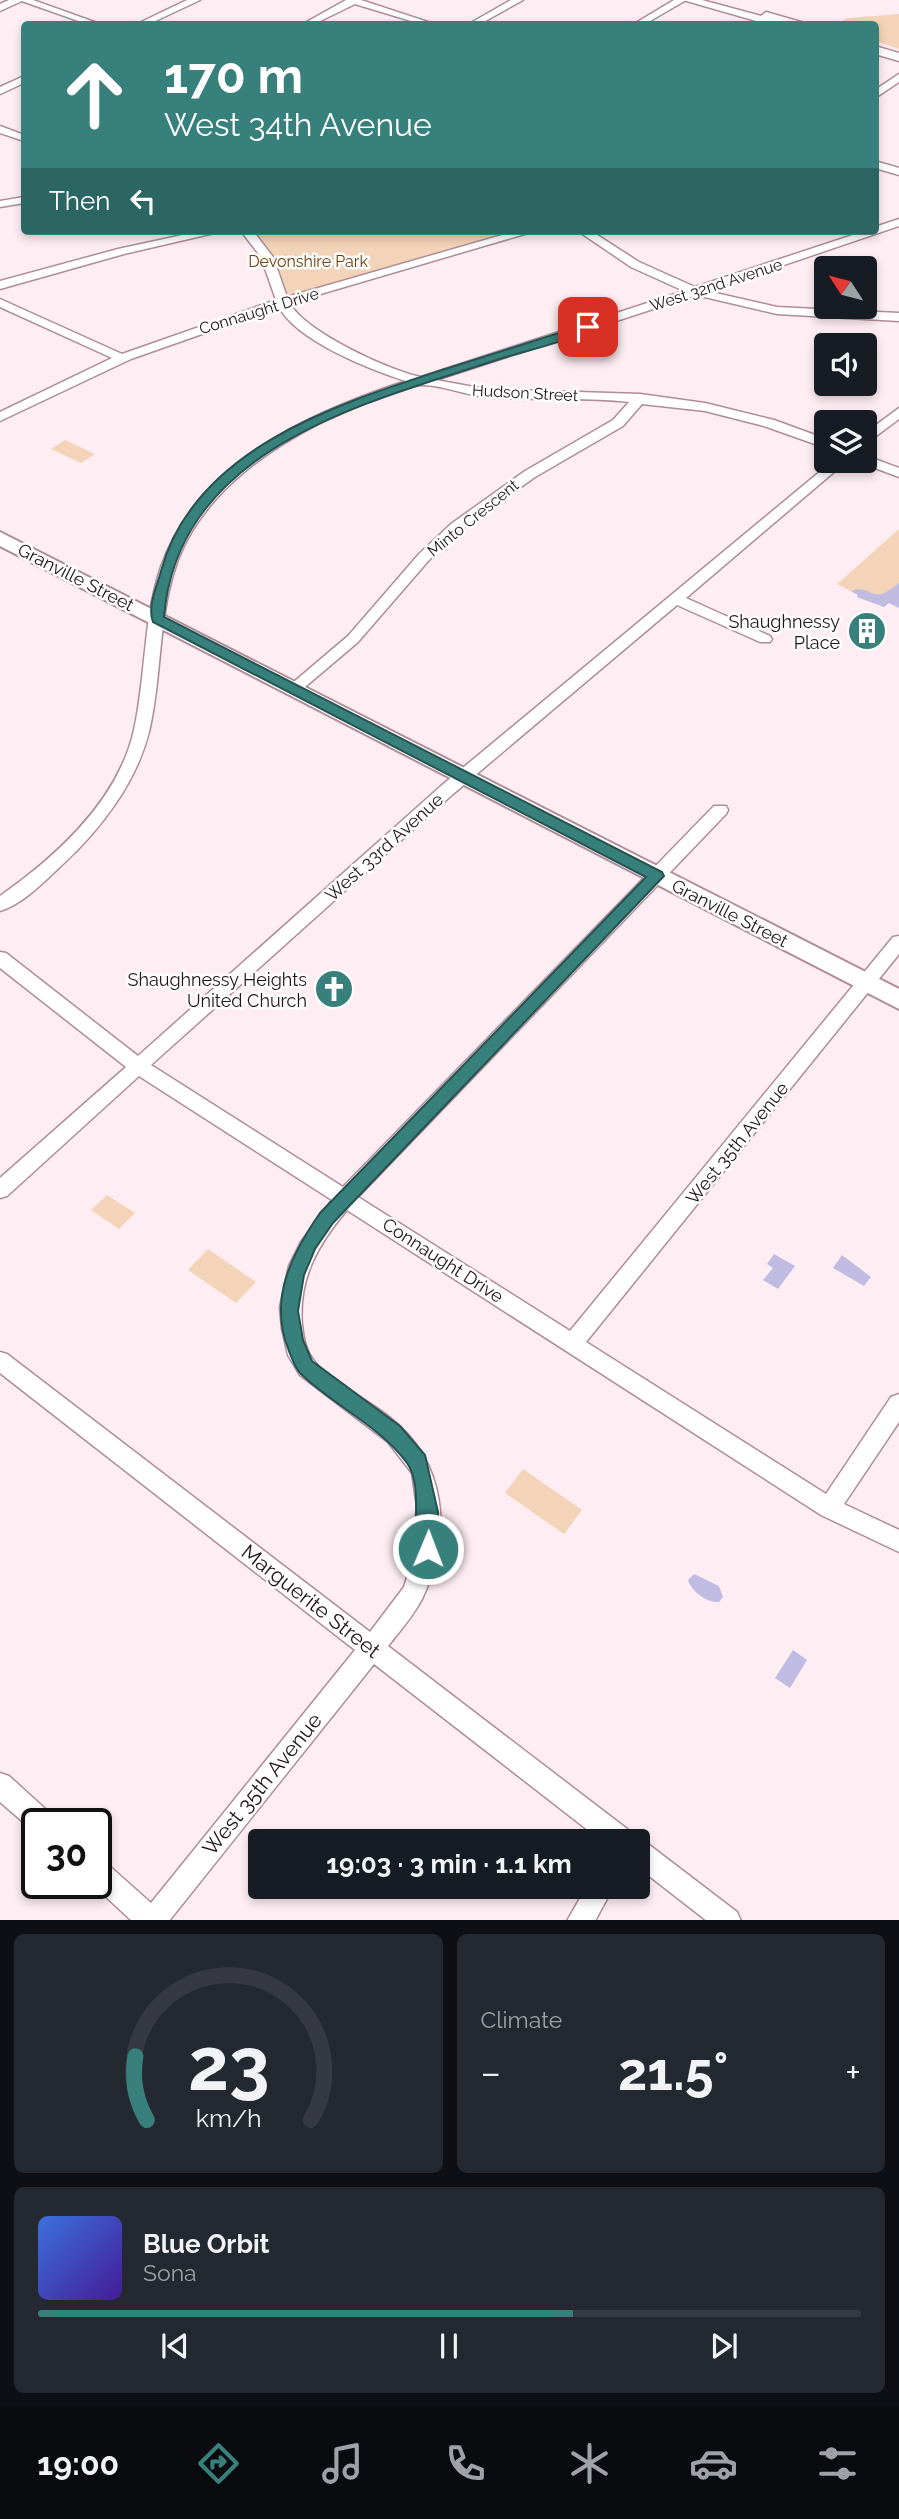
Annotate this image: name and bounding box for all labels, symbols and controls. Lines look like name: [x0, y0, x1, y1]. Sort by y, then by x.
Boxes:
text: 170 m: [164, 47, 303, 104]
icon: ahead: [49, 49, 140, 140]
text: West 34th Avenue: [164, 106, 432, 143]
icon: left: [124, 182, 162, 220]
text: Then: [49, 186, 110, 216]
park label: Devonshire Park: [248, 252, 368, 271]
street label: West 32nd Avenue: [647, 255, 785, 315]
north arrow: [814, 256, 877, 318]
map controls: [814, 256, 877, 473]
street label: Connaught Drive: [197, 284, 321, 338]
pin: [558, 297, 618, 357]
icon: arrive: [569, 308, 607, 346]
button: sound: [814, 333, 877, 396]
street label: Hudson Street: [471, 381, 579, 405]
button: layers: [814, 410, 877, 473]
street label: Minto Crescent: [424, 475, 523, 561]
street label: Granville Street: [14, 539, 138, 615]
building icon: Shaughnessy Place: [846, 610, 888, 652]
place label: Shaughnessy Place: [728, 611, 840, 653]
street label: West 33rd Avenue: [321, 788, 448, 905]
street label: Granville Street: [668, 875, 792, 951]
church icon: Shaughnessy Heights United Church: [313, 968, 355, 1010]
place label: Shaughnessy Heights United Church: [127, 969, 307, 1011]
street label: West 35th Avenue: [681, 1078, 793, 1208]
street label: Connaught Drive: [379, 1213, 508, 1307]
position arrow: [391, 1512, 465, 1586]
street label: Marguerite Street: [237, 1539, 385, 1663]
street label: West 35th Avenue: [197, 1708, 327, 1860]
speed limit sign: 30: [21, 1808, 112, 1899]
text: 19:03 · 3 min · 1.1 km: [326, 1849, 572, 1879]
text: Climate: [481, 2006, 562, 2033]
text: 23: [187, 2022, 269, 2107]
text: 21.5°: [618, 2041, 728, 2102]
text: −: [481, 2050, 501, 2095]
text: +: [845, 2050, 861, 2095]
text: km/h: [195, 2102, 261, 2132]
text: Blue Orbit: [143, 2229, 270, 2259]
text: Sona: [143, 2259, 197, 2286]
icon: previous: [156, 2327, 194, 2365]
icon: pause: [430, 2327, 468, 2365]
icon: next: [705, 2327, 743, 2365]
icon: directions: [194, 2439, 243, 2488]
icon: music: [318, 2439, 367, 2488]
icon: phone: [441, 2439, 490, 2488]
icon: climate: [565, 2439, 614, 2488]
icon: car: [689, 2439, 738, 2488]
icon: filters: [813, 2439, 862, 2488]
text: 19:00: [37, 2445, 119, 2482]

